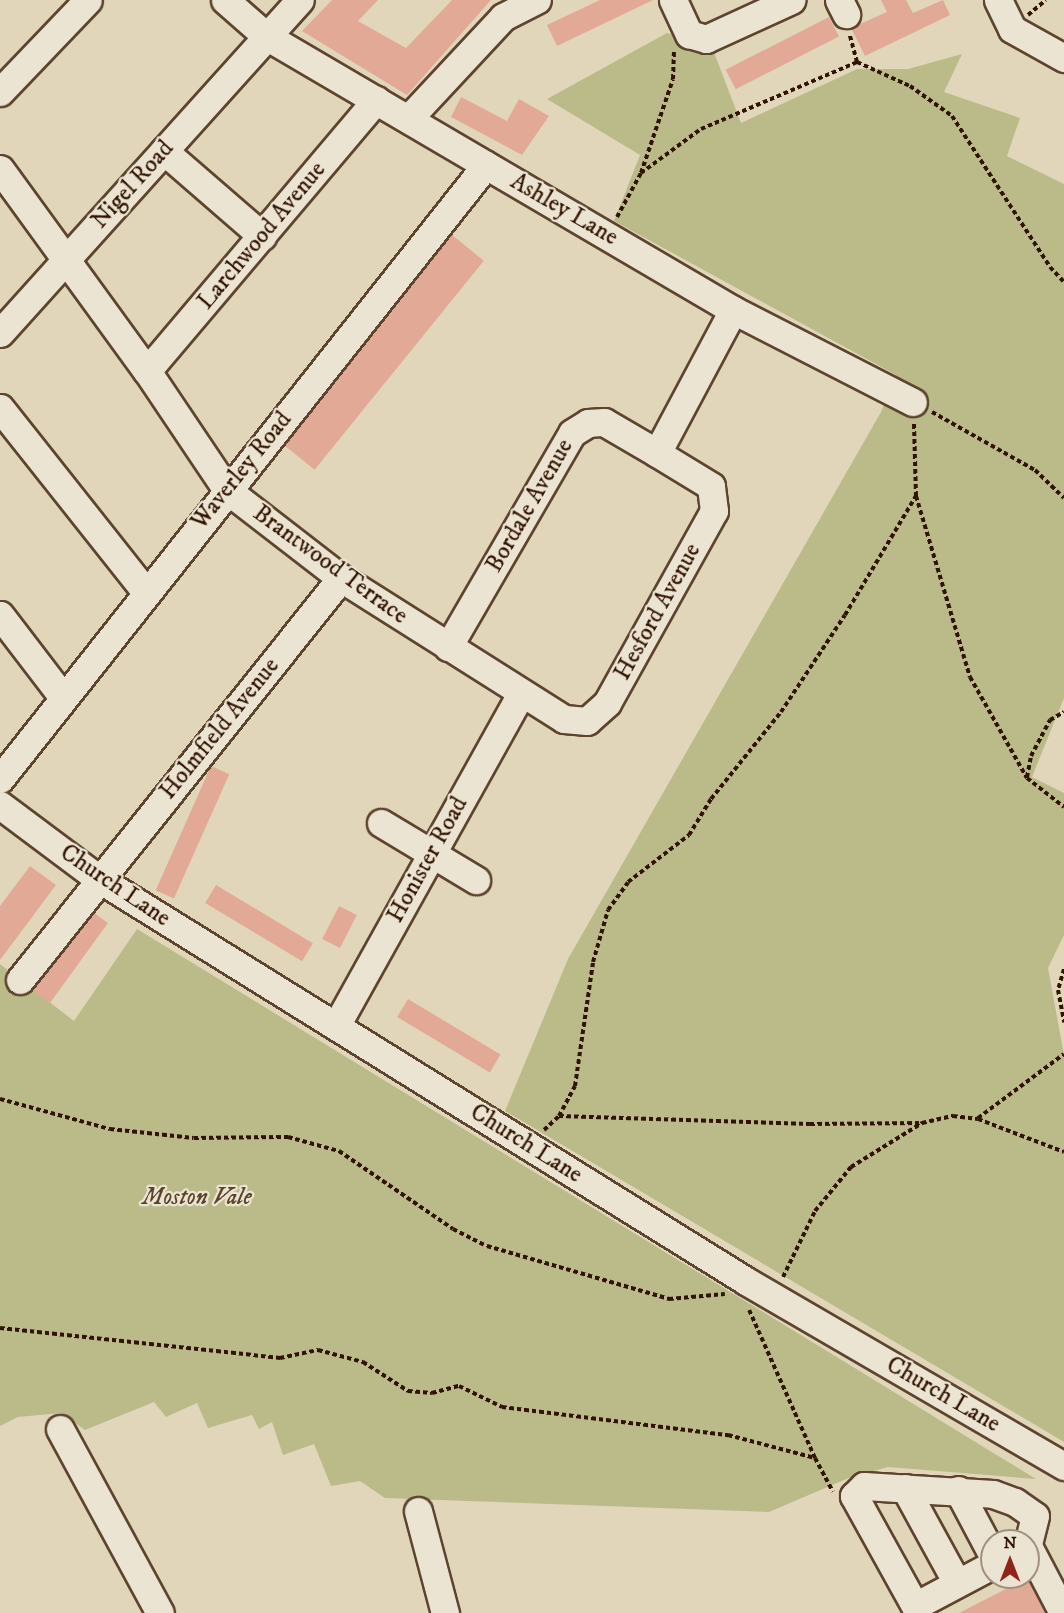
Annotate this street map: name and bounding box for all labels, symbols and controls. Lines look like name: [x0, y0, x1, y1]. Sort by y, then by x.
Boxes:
street label: Nigel Road: [86, 135, 180, 235]
street label: Larchwood Avenue: [192, 156, 332, 316]
street label: Ashley Lane: [505, 168, 623, 252]
street label: Waverley Road: [186, 406, 298, 536]
street label: Bordale Avenue: [480, 434, 580, 578]
street label: Brantwood Terrace: [247, 499, 413, 631]
street label: Hesford Avenue: [609, 539, 707, 685]
street label: Holmfield Avenue: [154, 652, 286, 806]
street label: Honister Road: [382, 792, 474, 928]
street label: Church Lane: [54, 839, 176, 933]
street label: Church Lane: [465, 1098, 587, 1190]
park label: Moston Vale: [142, 1184, 252, 1212]
street label: Church Lane: [881, 1351, 1005, 1439]
north arrow: [980, 1529, 1040, 1589]
text: N: [1003, 1533, 1017, 1553]

